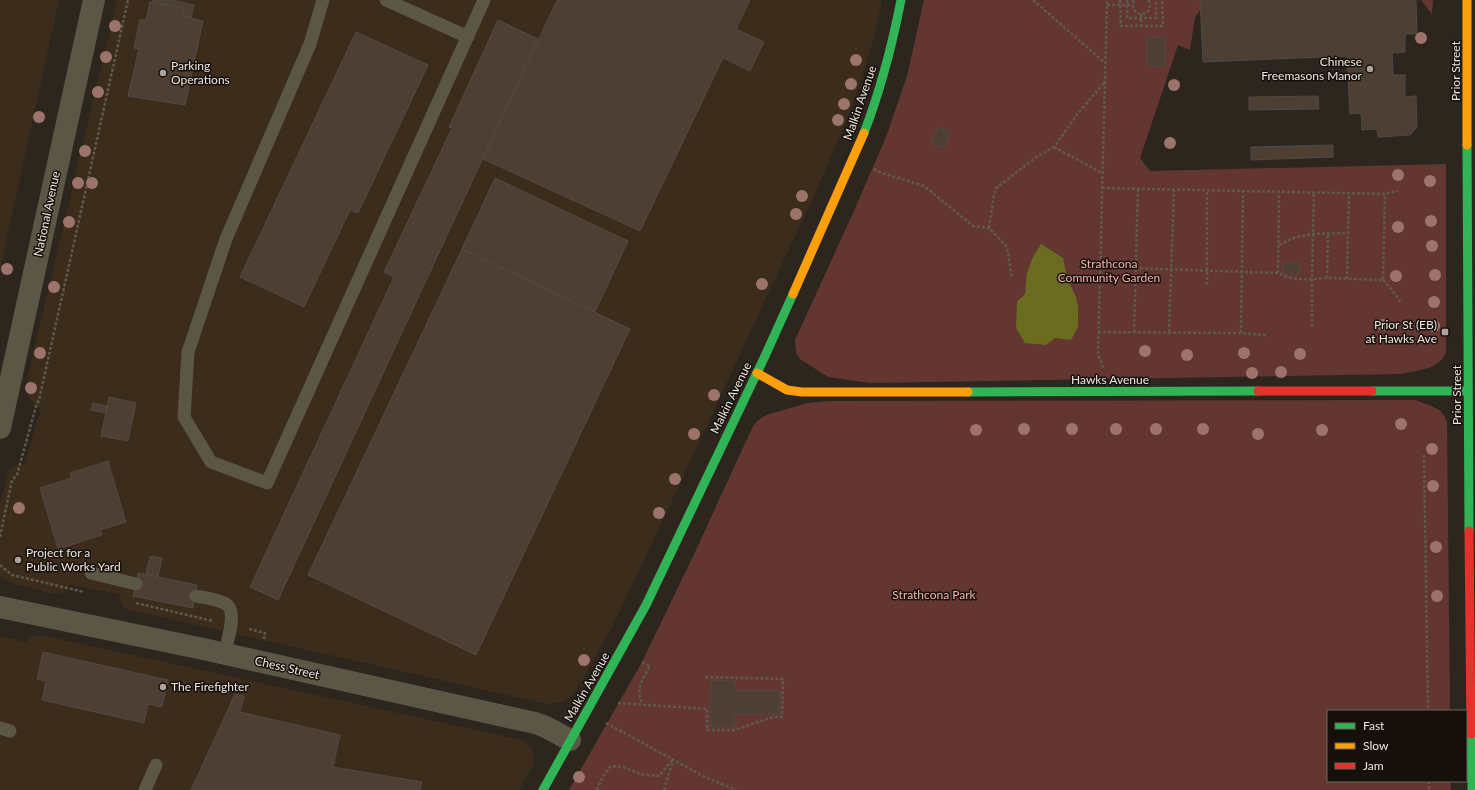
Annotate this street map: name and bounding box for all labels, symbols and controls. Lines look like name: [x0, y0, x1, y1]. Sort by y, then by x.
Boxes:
street label: Prior Street: [1448, 40, 1463, 101]
place label: Chinese Freemasons Manor: [1261, 54, 1363, 83]
place label: Parking Operations: [171, 58, 230, 87]
street label: Malkin Avenue: [840, 64, 879, 142]
marker: Chinese Freemasons Manor: [1365, 64, 1375, 74]
marker: Parking Operations: [158, 68, 168, 78]
street label: National Avenue: [30, 170, 63, 258]
park label: Strathcona Community Garden: [1058, 256, 1160, 285]
place label: Prior St (EB) at Hawks Ave: [1365, 317, 1437, 346]
marker: Prior St (EB) at Hawks Ave: [1440, 327, 1450, 337]
street label: Malkin Avenue: [707, 360, 754, 436]
street label: Prior Street: [1449, 364, 1464, 425]
street label: Hawks Avenue: [1071, 372, 1149, 387]
place label: Project for a Public Works Yard: [26, 545, 121, 574]
marker: Project for a Public Works Yard: [13, 555, 23, 565]
park label: Strathcona Park: [892, 587, 977, 602]
street label: Malkin Avenue: [561, 649, 613, 724]
street label: Chess Street: [253, 653, 322, 682]
place label: The Firefighter: [171, 679, 249, 694]
marker: The Firefighter: [158, 682, 168, 692]
legend: [1327, 710, 1467, 782]
text: Fast: [1363, 718, 1385, 733]
text: Slow: [1363, 738, 1389, 753]
text: Jam: [1363, 758, 1384, 773]

